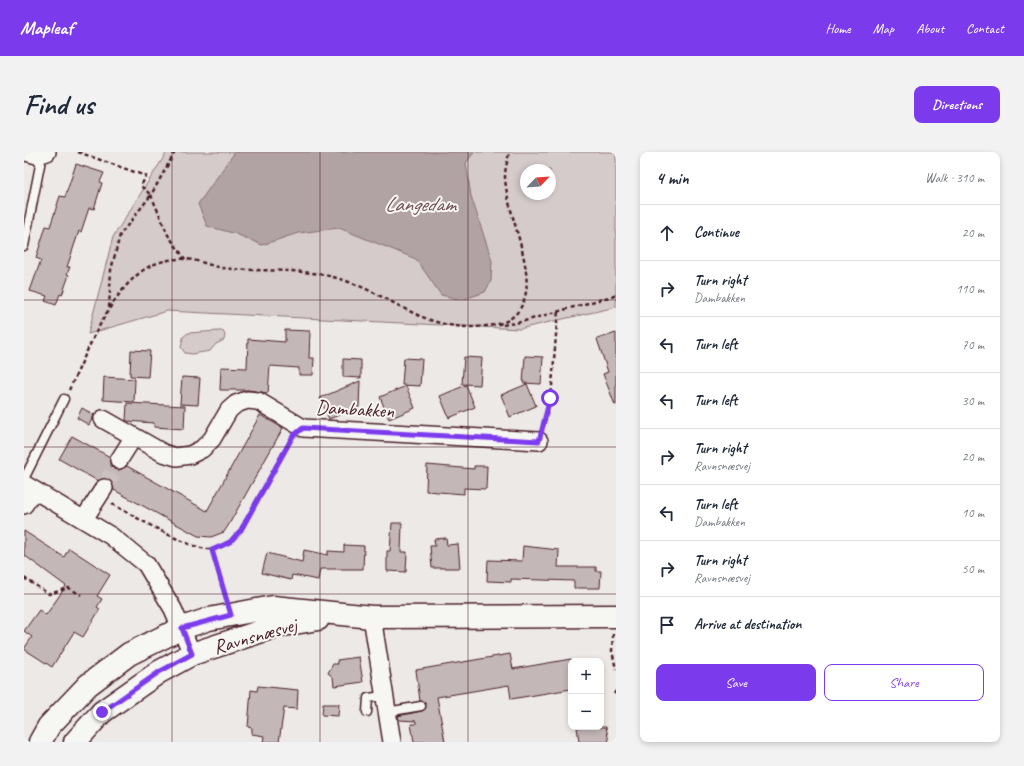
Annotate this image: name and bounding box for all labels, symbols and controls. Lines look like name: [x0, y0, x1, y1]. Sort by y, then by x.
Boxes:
text: Mapleaf: [20, 16, 73, 40]
text: Home: [825, 20, 851, 37]
text: Map: [873, 20, 894, 37]
text: About: [916, 20, 944, 37]
text: Contact: [966, 20, 1004, 37]
button: Directions: [914, 86, 1000, 123]
text: Find us: [24, 87, 94, 122]
north arrow: [520, 164, 556, 200]
text: 4 min: [656, 168, 689, 189]
text: Walk · 310 m: [925, 170, 984, 186]
water label: Langedam: [385, 191, 457, 217]
icon: ahead: [656, 222, 678, 244]
text: Continue: [694, 223, 739, 242]
text: 20 m: [962, 225, 984, 241]
text: Turn right: [694, 271, 747, 290]
icon: right: [656, 278, 678, 300]
text: 110 m: [956, 281, 984, 297]
text: Dambakken: [694, 290, 745, 306]
icon: left: [656, 334, 678, 356]
text: Turn left: [694, 335, 737, 354]
text: 70 m: [962, 337, 984, 353]
route start: [541, 389, 559, 407]
icon: left: [656, 390, 678, 412]
text: Turn left: [694, 391, 737, 410]
text: 30 m: [962, 393, 984, 409]
street label: Dambakken: [315, 394, 396, 424]
text: Turn right: [694, 439, 747, 458]
icon: right: [656, 446, 678, 468]
text: 20 m: [962, 449, 984, 465]
text: Ravnsnæsvej: [694, 458, 750, 474]
text: Turn left: [694, 495, 737, 514]
icon: left: [656, 502, 678, 524]
text: 10 m: [962, 505, 984, 521]
text: Dambakken: [694, 514, 745, 530]
text: Turn right: [694, 551, 747, 570]
icon: right: [656, 558, 678, 580]
text: 50 m: [962, 561, 984, 577]
text: Ravnsnæsvej: [694, 570, 750, 586]
street label: Ravnsnæsvej: [210, 612, 302, 660]
icon: arrive: [656, 614, 678, 636]
text: Arrive at destination: [694, 615, 801, 634]
map controls: [568, 658, 604, 730]
button: +: [568, 658, 604, 694]
button: Save: [656, 664, 816, 701]
button: Share: [824, 664, 984, 701]
button: −: [568, 694, 604, 730]
route end: [93, 703, 111, 721]

